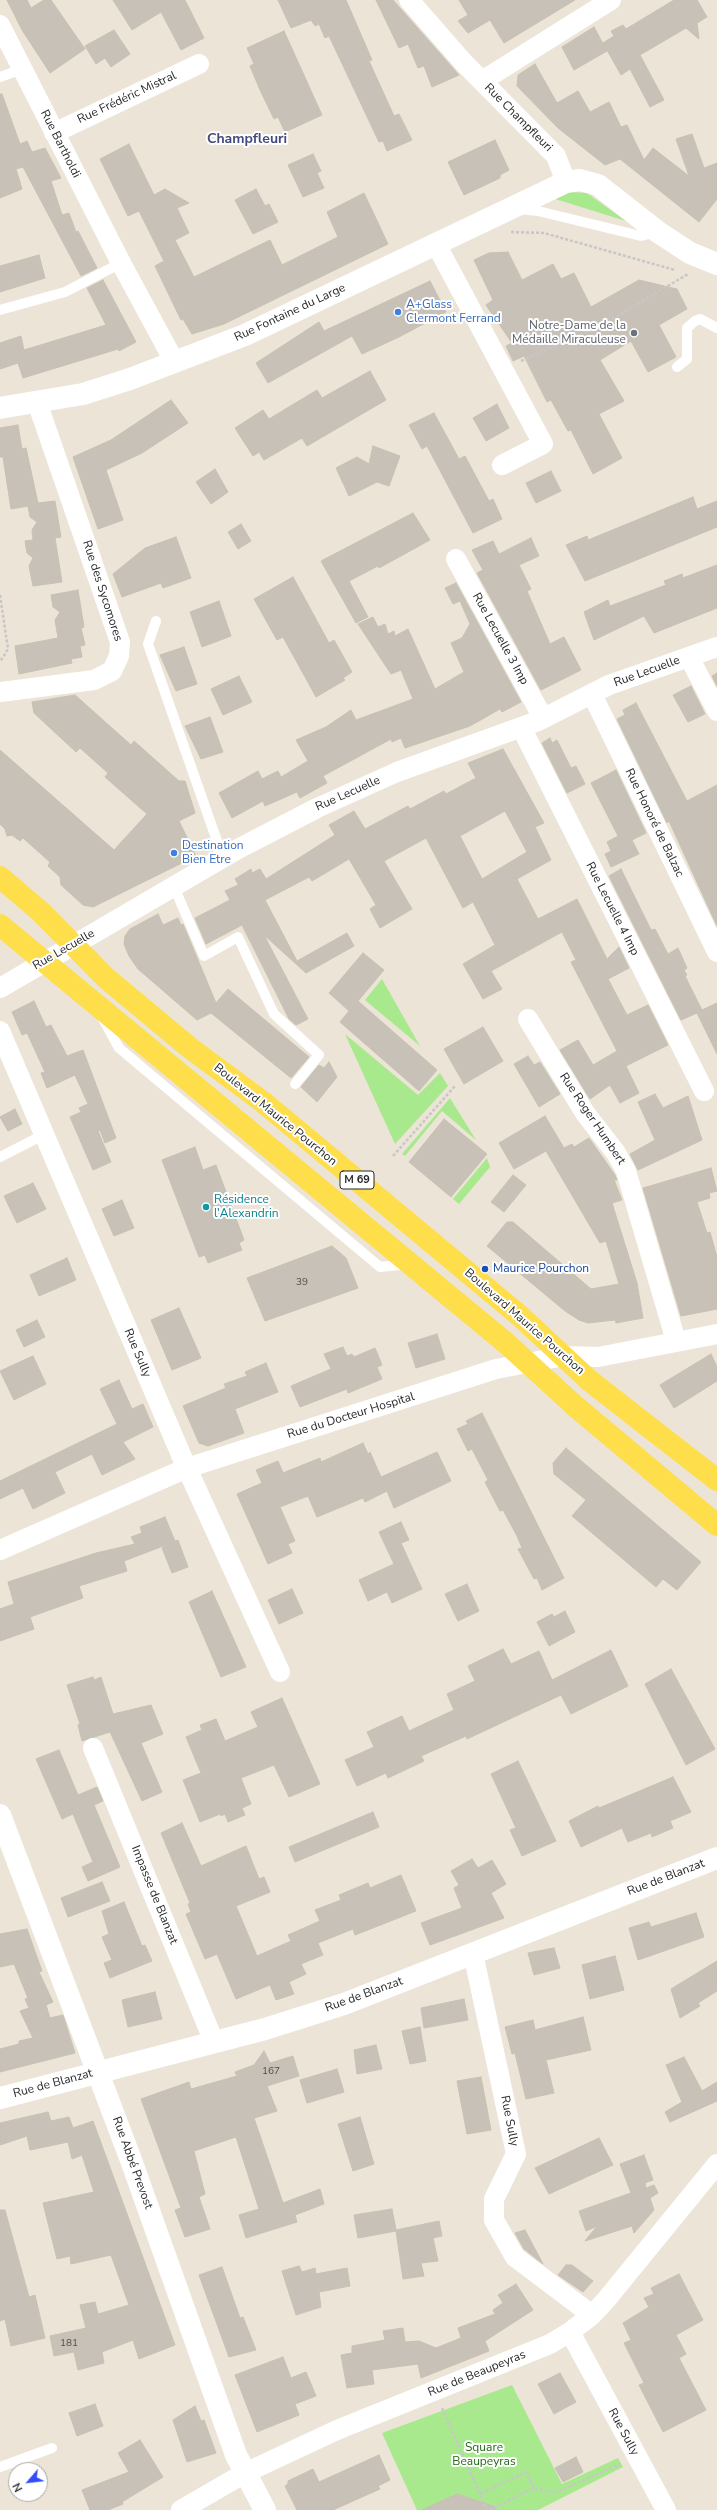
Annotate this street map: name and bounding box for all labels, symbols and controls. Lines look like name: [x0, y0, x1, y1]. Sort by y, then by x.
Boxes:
street label: Rue Frédéric Mistral: [75, 69, 179, 127]
street label: Rue Champfleuri: [481, 81, 555, 155]
street label: Rue Bartholdi: [37, 108, 83, 180]
district label: Champfleuri: [207, 132, 287, 148]
street label: Rue Fontaine du Large: [232, 281, 348, 345]
place label: A+Glass Clermont Ferrand: [406, 298, 501, 326]
marker: A+Glass Clermont Ferrand: [393, 307, 403, 317]
place label: Notre-Dame de la Médaille Miraculeuse: [512, 319, 626, 347]
marker: Notre-Dame de la Médaille Miraculeuse: [629, 328, 639, 338]
street label: Rue des Sycomores: [79, 539, 125, 643]
street label: Rue Lecuelle 3 Imp: [469, 591, 531, 687]
street label: Rue Lecuelle: [612, 653, 682, 691]
street label: Rue Honoré de Balzac: [621, 766, 687, 880]
street label: Rue Lecuelle: [313, 773, 383, 815]
place label: Destination Bien Etre: [182, 839, 244, 867]
marker: Destination Bien Etre: [169, 848, 179, 858]
street label: Rue Lecuelle 4 Imp: [582, 860, 642, 958]
street label: Rue Lecuelle: [30, 926, 98, 974]
street label: Boulevard Maurice Pourchon: [211, 1061, 339, 1169]
street label: Rue Roger Humbert: [556, 1070, 628, 1168]
road number: M 69: [340, 1171, 374, 1189]
place label: Résidence l'Alexandrin: [214, 1193, 279, 1221]
marker: Résidence l'Alexandrin: [201, 1202, 211, 1212]
place label: Maurice Pourchon: [493, 1262, 589, 1276]
marker: Maurice Pourchon: [480, 1264, 490, 1274]
street label: Boulevard Maurice Pourchon: [461, 1266, 587, 1378]
house number: 39: [296, 1277, 308, 1289]
street label: Rue Sully: [120, 1326, 154, 1380]
street label: Rue du Docteur Hospital: [286, 1390, 416, 1442]
street label: Impasse de Blanzat: [128, 1844, 180, 1946]
street label: Rue de Blanzat: [625, 1857, 707, 1899]
street label: Rue de Blanzat: [323, 1974, 405, 2016]
street label: Rue de Blanzat: [12, 2066, 94, 2102]
house number: 167: [262, 2066, 280, 2078]
street label: Rue Sully: [497, 2094, 521, 2148]
street label: Rue Abbé Prevost: [109, 2115, 155, 2211]
house number: 181: [60, 2338, 78, 2350]
street label: Rue de Beaupeyras: [426, 2348, 528, 2400]
street label: Rue Sully: [605, 2406, 641, 2458]
park label: Square Beaupeyras: [452, 2441, 516, 2469]
north arrow: [8, 2462, 48, 2502]
text: N: [9, 2480, 26, 2495]

